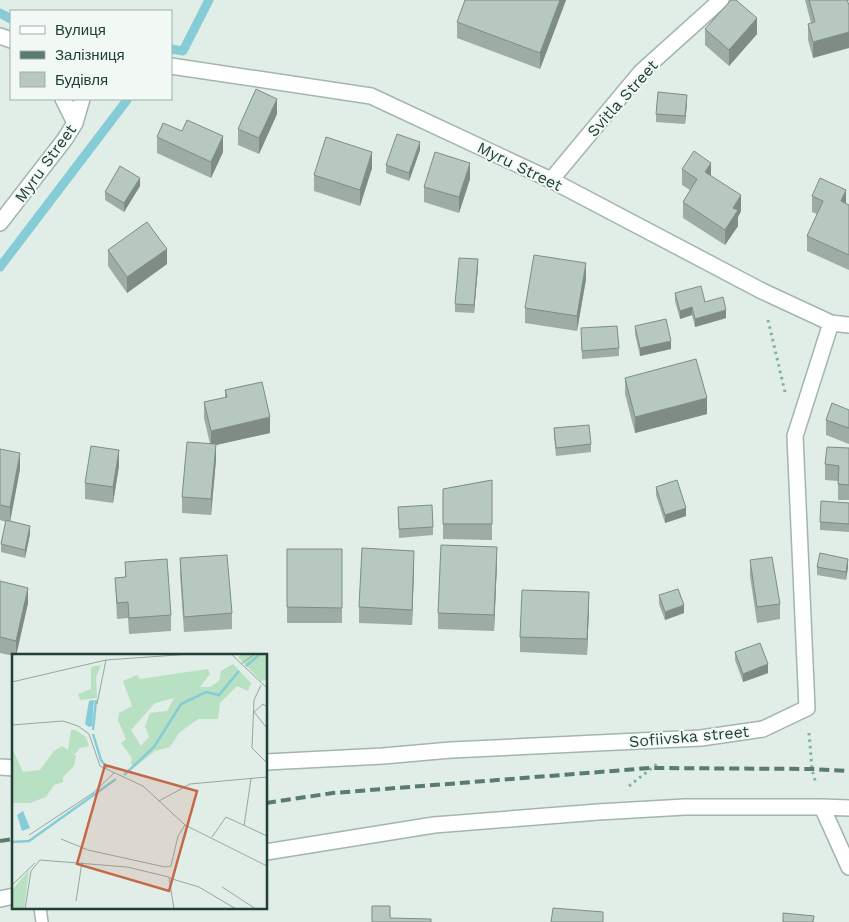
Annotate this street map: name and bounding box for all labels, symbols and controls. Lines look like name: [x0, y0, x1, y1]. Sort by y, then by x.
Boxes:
legend: [10, 10, 172, 100]
text: Вулиця: [55, 21, 106, 39]
text: Залізниця: [55, 46, 125, 64]
street label: Svitla Street: [583, 56, 662, 141]
text: Будівля: [55, 71, 108, 89]
street label: Myru Street: [11, 120, 80, 206]
street label: Myru Street: [474, 138, 566, 195]
inset map: [12, 654, 268, 910]
street label: Sofiivska street: [628, 722, 750, 751]

